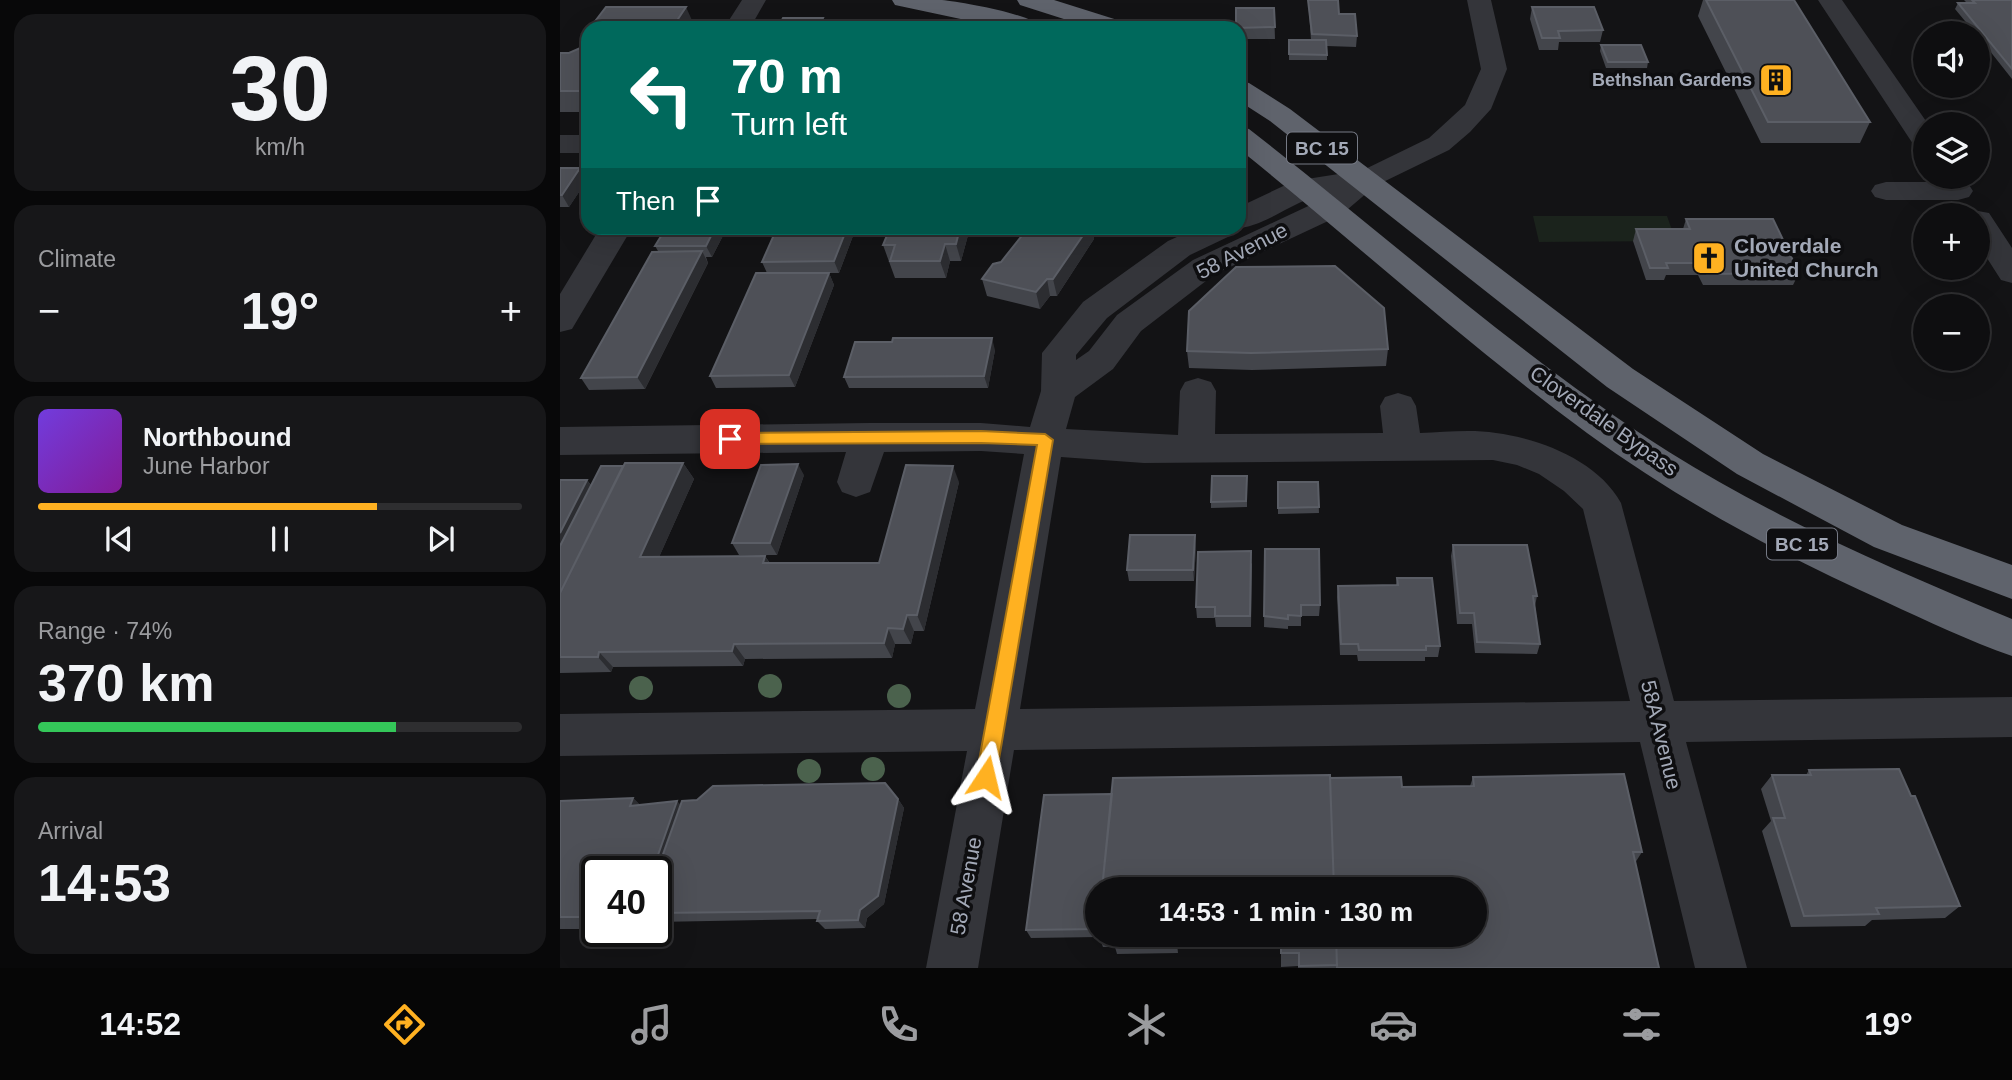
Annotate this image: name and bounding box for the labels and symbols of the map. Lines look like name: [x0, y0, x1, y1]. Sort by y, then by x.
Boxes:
building icon: Bethshan Gardens: [1757, 61, 1795, 99]
place label: Bethshan Gardens: [1592, 70, 1752, 90]
road number: BC 15: [1287, 132, 1357, 164]
street label: 58 Avenue: [1192, 218, 1291, 283]
place label: Cloverdale United Church: [1734, 234, 1879, 281]
church icon: Cloverdale United Church: [1690, 239, 1728, 277]
street label: Cloverdale Bypass: [1526, 361, 1683, 480]
pin: [700, 409, 760, 469]
road number: BC 15: [1767, 528, 1837, 559]
street label: 58A Avenue: [1637, 678, 1686, 792]
position arrow: [949, 740, 1023, 814]
street label: 58 Avenue: [946, 835, 985, 937]
speed limit sign: 40: [581, 856, 672, 947]

